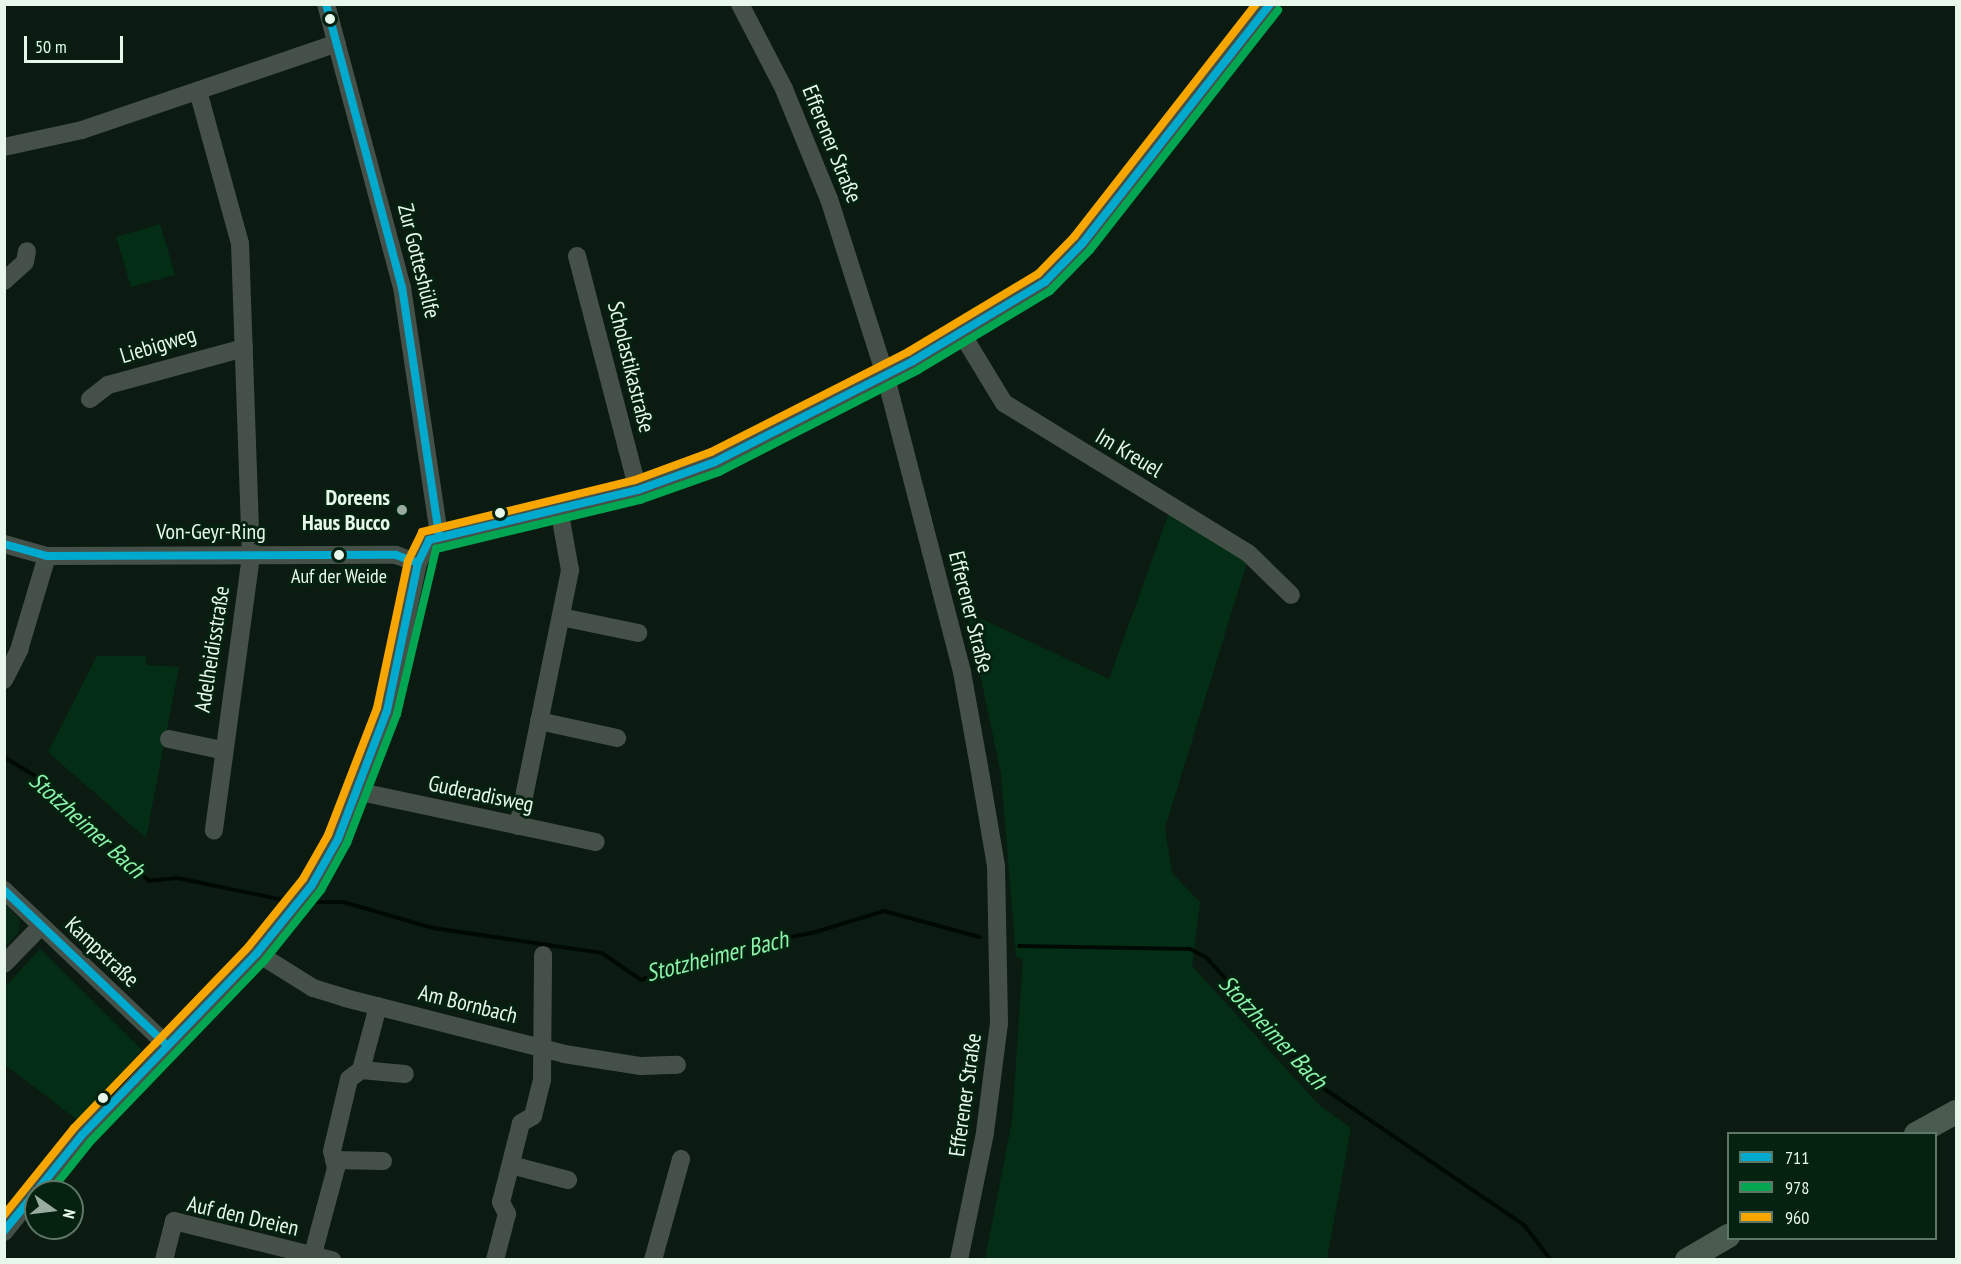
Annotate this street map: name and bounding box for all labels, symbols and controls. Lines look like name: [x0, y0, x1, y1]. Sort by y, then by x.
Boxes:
unlabelled marker: [324, 13, 336, 25]
scale bar: [27, 24, 126, 62]
text: 50 m: [35, 35, 67, 58]
street label: Efferener Straße: [796, 81, 868, 207]
street label: Zur Gotteshülfe: [392, 201, 446, 321]
street label: Scholastikastraße: [602, 299, 660, 435]
street label: Liebigweg: [117, 321, 199, 369]
street label: Im Kreuel: [1091, 423, 1167, 483]
place label: Doreens Haus Bucco: [302, 484, 390, 536]
marker: Doreens Haus Bucco: [395, 503, 409, 517]
unlabelled marker: [494, 507, 506, 519]
street label: Von-Geyr-Ring: [156, 519, 266, 545]
street label: Efferener Straße: [943, 548, 999, 676]
marker: Auf der Weide: [333, 549, 345, 561]
place label: Auf der Weide: [291, 564, 387, 588]
street label: Adelheidisstraße: [189, 584, 235, 714]
water label: Stotzheimer Bach: [23, 766, 151, 884]
street label: Guderadisweg: [426, 770, 536, 818]
street label: Kampstraße: [60, 911, 144, 993]
water label: Stotzheimer Bach: [643, 924, 791, 988]
water label: Stotzheimer Bach: [1213, 969, 1333, 1095]
street label: Am Bornbach: [416, 979, 520, 1029]
street label: Efferener Straße: [943, 1032, 987, 1158]
unlabelled marker: [97, 1092, 109, 1104]
legend: [1727, 1132, 1937, 1240]
text: 711: [1785, 1146, 1809, 1169]
text: 978: [1785, 1176, 1809, 1199]
north arrow: [24, 1180, 84, 1240]
street label: Auf den Dreien: [185, 1190, 301, 1242]
text: 960: [1785, 1206, 1809, 1229]
text: N: [59, 1207, 80, 1220]

